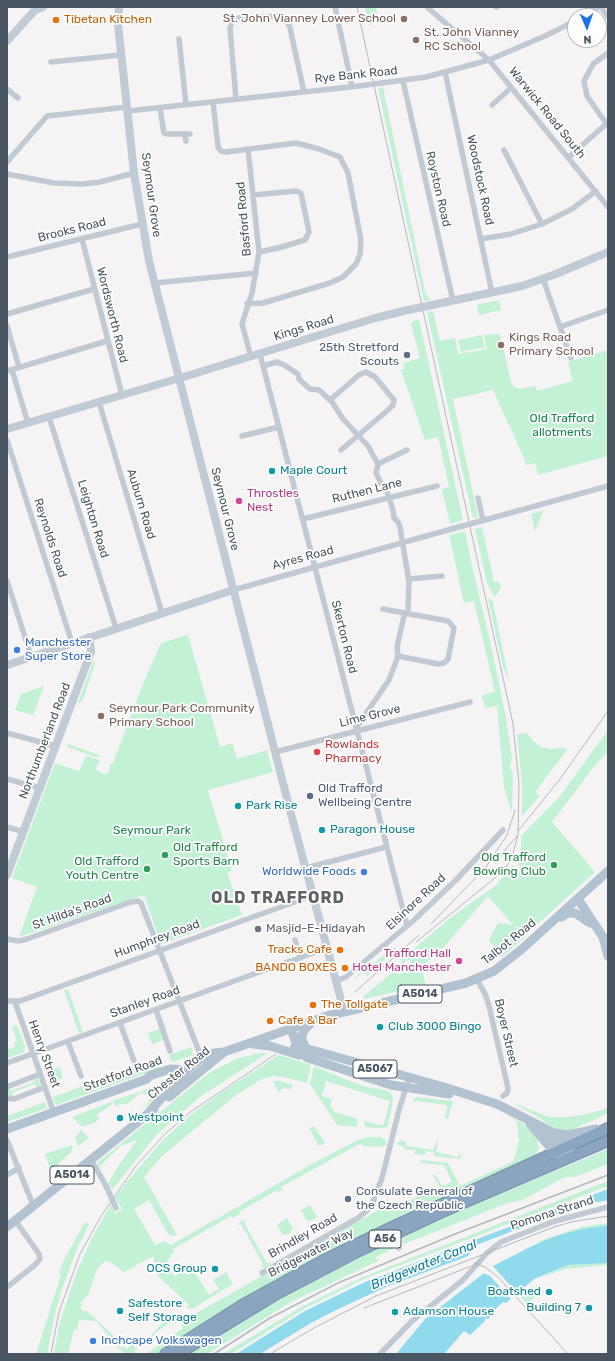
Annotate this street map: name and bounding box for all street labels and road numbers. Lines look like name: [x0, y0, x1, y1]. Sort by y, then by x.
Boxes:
street label: Rye Bank Road: [314, 63, 398, 87]
street label: Warwick Road South: [506, 64, 588, 162]
street label: Woodstock Road: [463, 133, 497, 227]
street label: Royston Road: [422, 150, 454, 228]
street label: Seymour Grove: [138, 152, 164, 238]
street label: Basford Road: [234, 181, 254, 257]
street label: Brooks Road: [36, 215, 108, 245]
street label: Wordsworth Road: [93, 266, 131, 364]
street label: Kings Road: [272, 312, 336, 344]
street label: Seymour Grove: [208, 466, 242, 552]
street label: Auburn Road: [123, 467, 159, 541]
street label: Ruthen Lane: [331, 475, 403, 507]
street label: Leighton Road: [74, 478, 112, 560]
street label: Reynolds Road: [30, 496, 70, 580]
street label: Ayres Road: [271, 543, 335, 573]
street label: Skerton Road: [328, 599, 360, 675]
street label: Northumberland Road: [16, 681, 74, 801]
street label: Lime Grove: [338, 701, 402, 731]
street label: Elsinore Road: [383, 871, 449, 933]
street label: St Hilda's Road: [31, 891, 113, 933]
street label: Talbot Road: [479, 916, 539, 968]
street label: Humphrey Road: [112, 917, 202, 961]
street label: Stanley Road: [108, 983, 182, 1021]
road number: A5014: [398, 985, 442, 1003]
street label: Boyer Street: [491, 997, 521, 1069]
street label: Henry Street: [25, 1018, 63, 1090]
street label: Chester Road: [145, 1044, 213, 1102]
street label: Stretford Road: [82, 1053, 164, 1095]
road number: A5067: [353, 1060, 397, 1078]
road number: A5014: [50, 1166, 94, 1184]
street label: Pomona Strand: [509, 1193, 595, 1233]
street label: Brindley Road: [266, 1210, 340, 1262]
street label: Bridgewater Way: [266, 1225, 356, 1281]
road number: A56: [369, 1230, 401, 1248]

